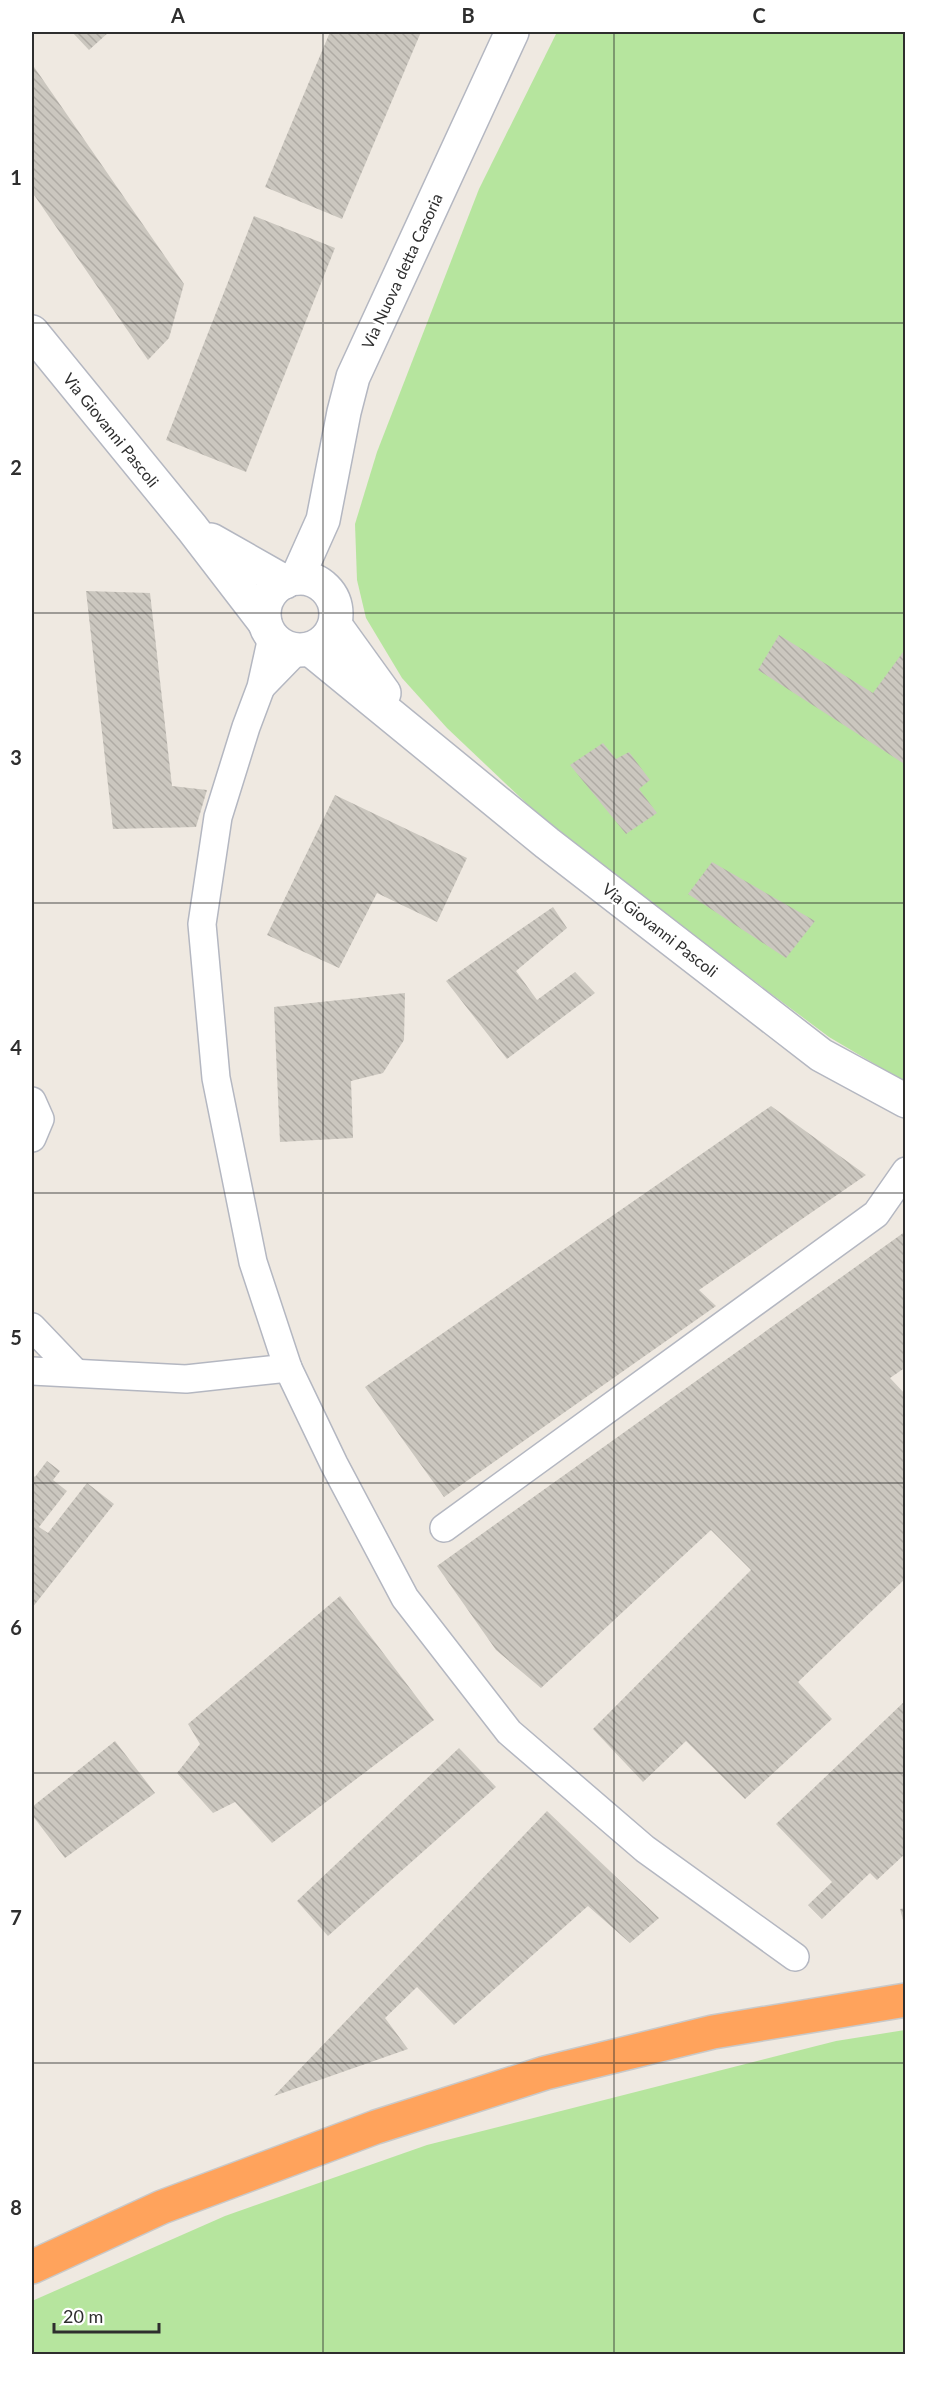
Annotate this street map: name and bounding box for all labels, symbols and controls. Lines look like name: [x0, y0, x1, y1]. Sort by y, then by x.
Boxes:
text: A: [170, 3, 185, 27]
text: B: [461, 3, 475, 27]
text: C: [752, 3, 766, 27]
text: 1: [10, 165, 22, 189]
street label: Via Nuova detta Casoria: [357, 190, 446, 352]
street label: Via Giovanni Pascoli: [60, 369, 163, 491]
text: 2: [10, 455, 22, 479]
text: 3: [10, 745, 22, 769]
street label: Via Giovanni Pascoli: [599, 879, 722, 981]
text: 4: [10, 1035, 22, 1059]
text: 5: [10, 1325, 22, 1349]
text: 6: [10, 1615, 22, 1639]
text: 7: [10, 1905, 22, 1929]
text: 8: [10, 2195, 22, 2219]
scale bar: [54, 2296, 159, 2334]
text: 20 m: [63, 2305, 103, 2327]

